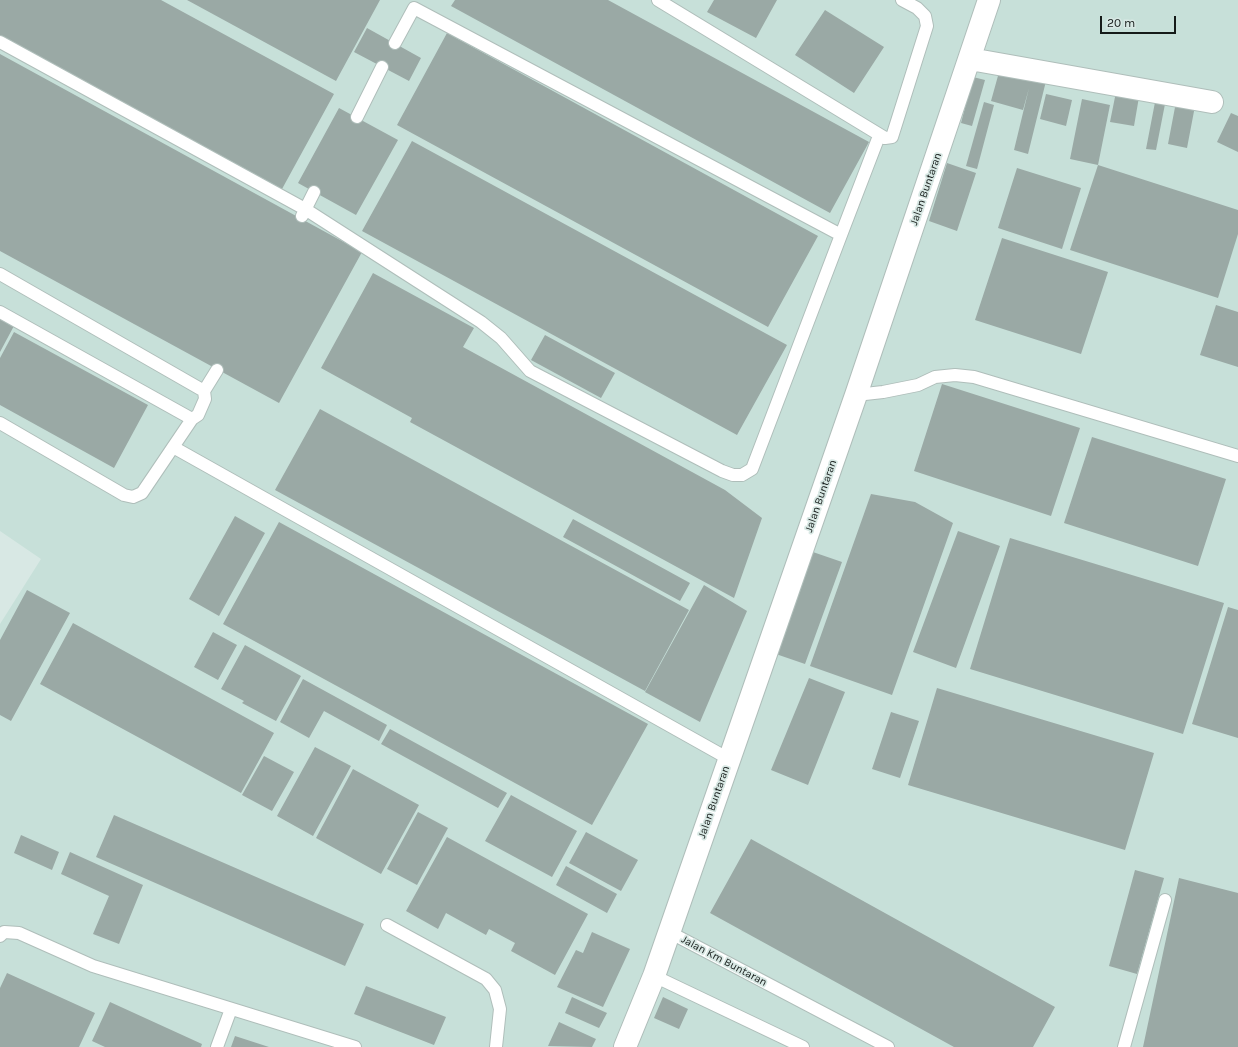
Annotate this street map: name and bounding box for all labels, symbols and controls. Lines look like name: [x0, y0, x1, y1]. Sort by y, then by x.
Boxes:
scale bar: [1102, 8, 1178, 34]
text: 20 m: [1107, 16, 1135, 30]
street label: Jalan Buntaran: [907, 151, 945, 227]
street label: Jalan Buntaran: [802, 458, 840, 534]
street label: Jalan Buntaran: [695, 764, 733, 840]
street label: Jalan Km Buntaran: [679, 933, 769, 989]

